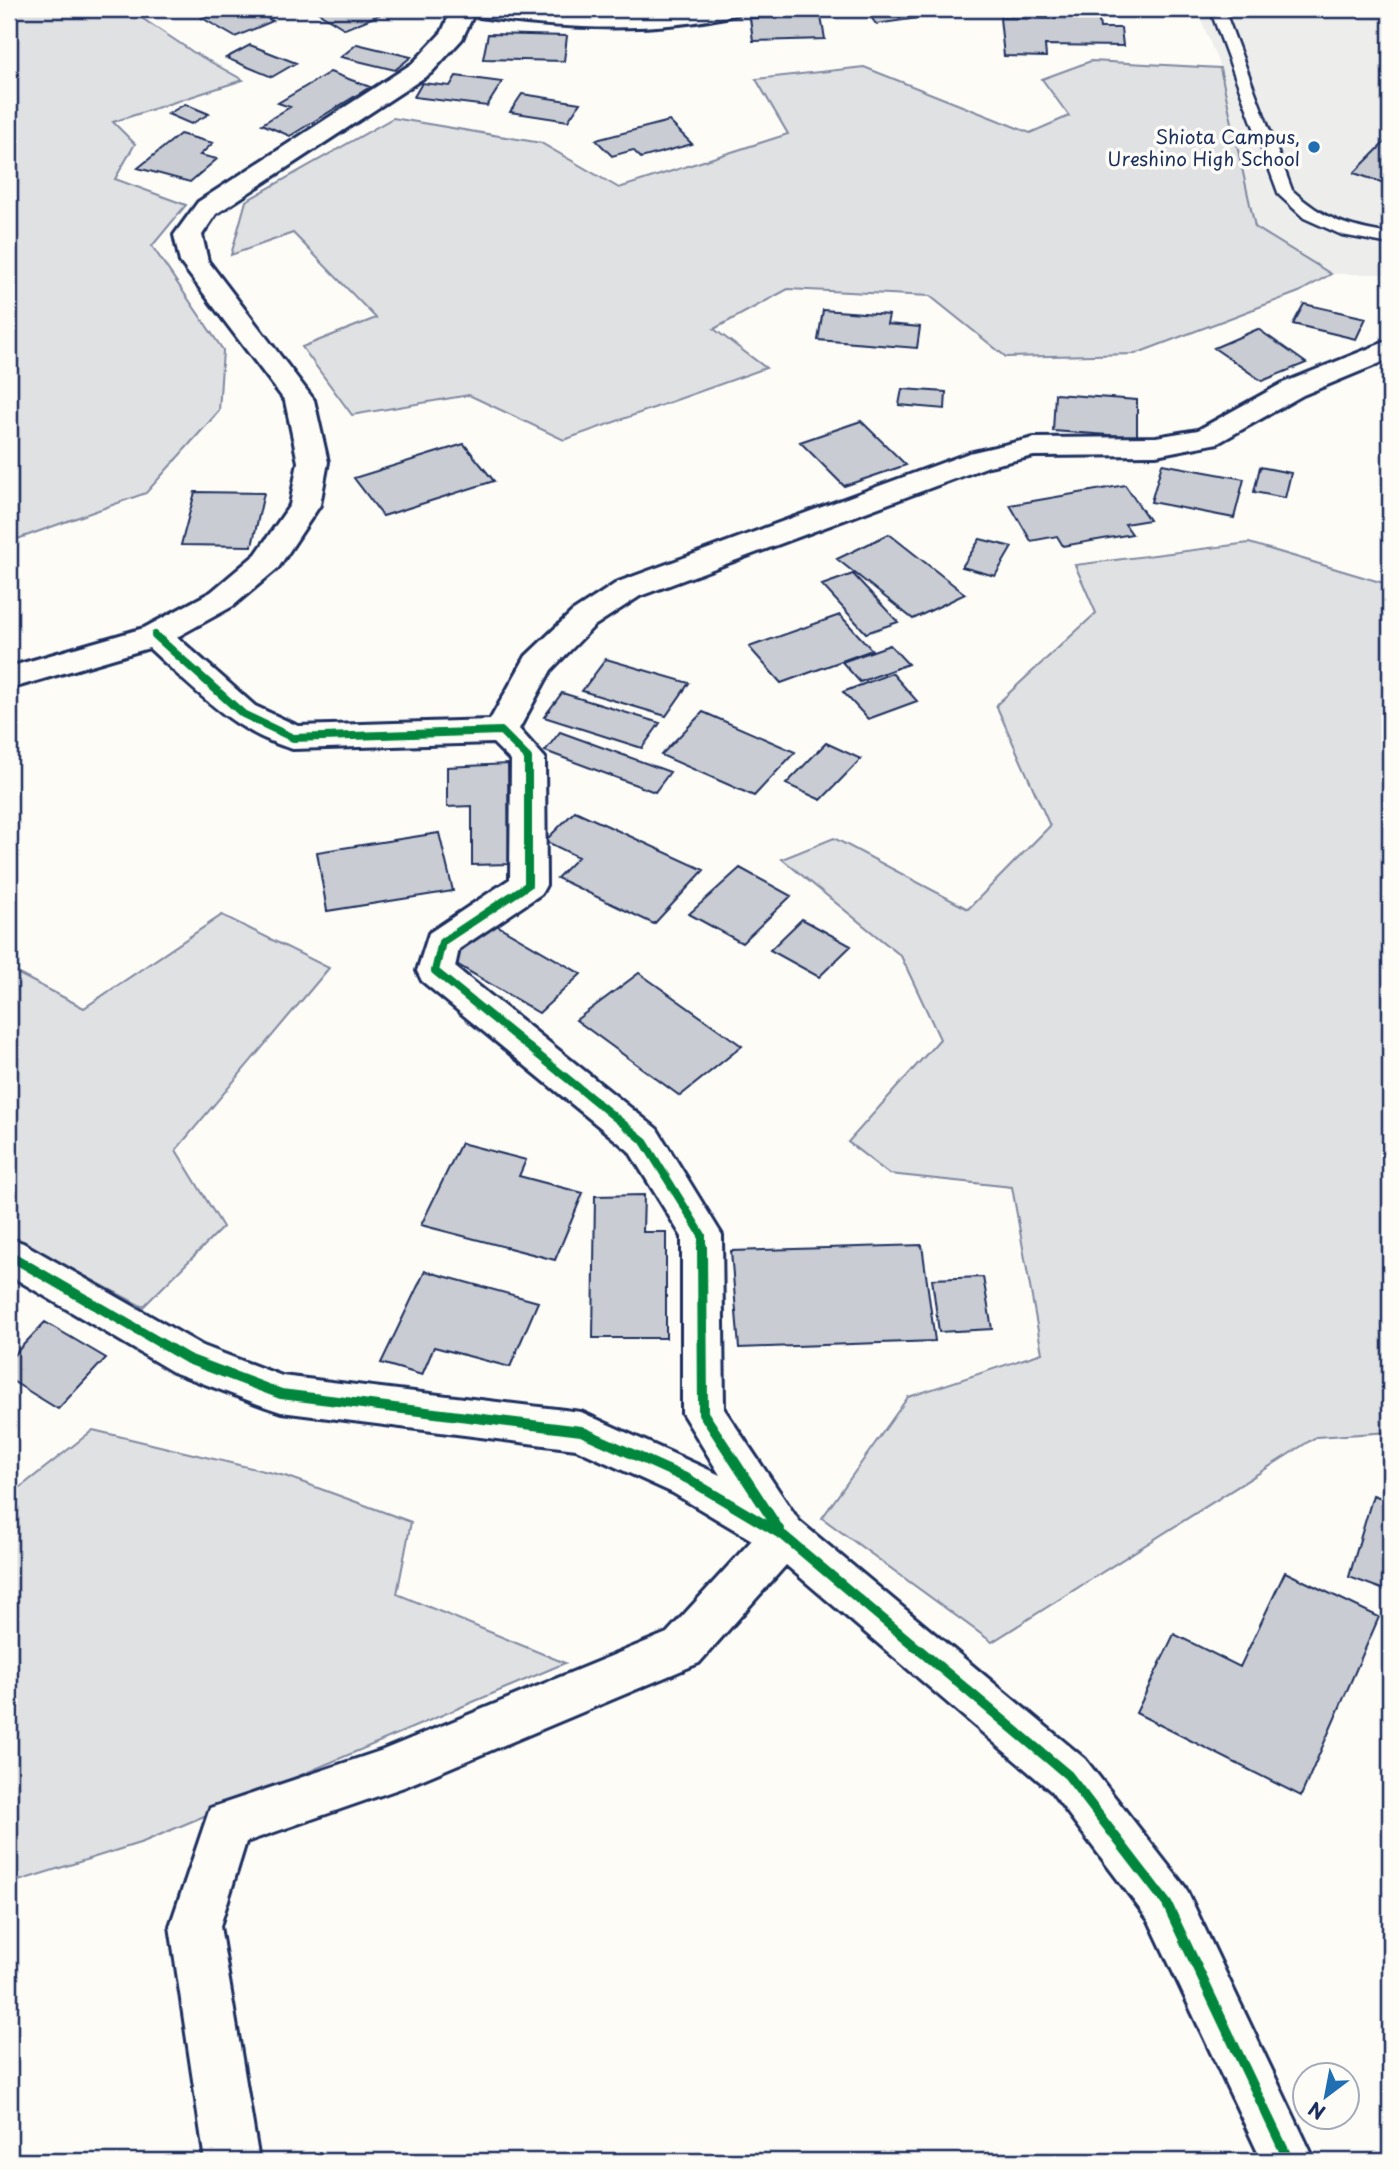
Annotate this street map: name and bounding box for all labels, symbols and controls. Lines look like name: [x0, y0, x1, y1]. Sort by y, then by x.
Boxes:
place label: Shiota Campus, Ureshino High School: [1107, 122, 1300, 172]
marker: Shiota Campus, Ureshino High School: [1306, 139, 1322, 155]
north arrow: [1290, 2062, 1360, 2132]
text: N: [1303, 2095, 1330, 2127]

